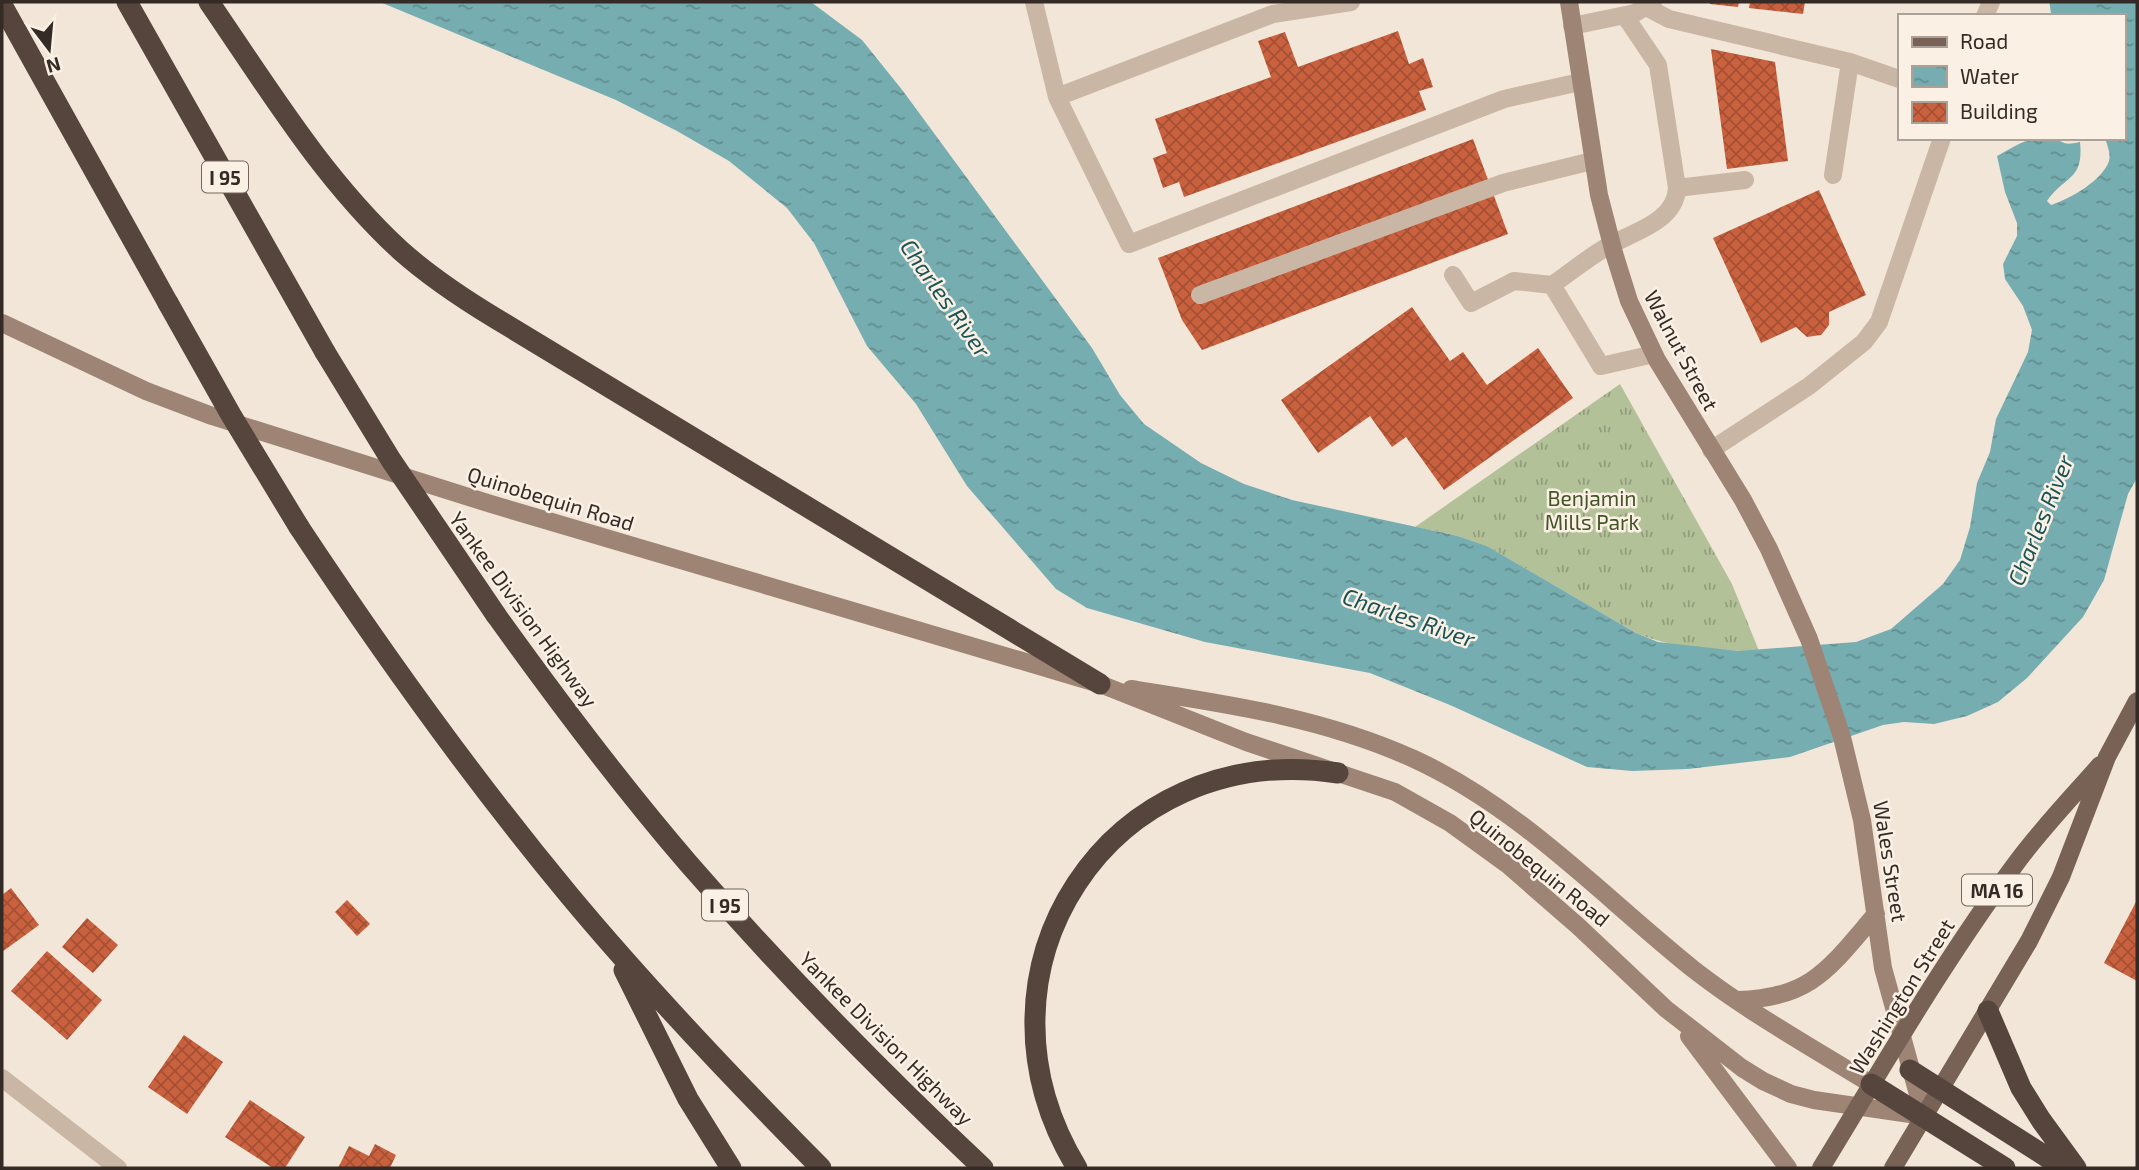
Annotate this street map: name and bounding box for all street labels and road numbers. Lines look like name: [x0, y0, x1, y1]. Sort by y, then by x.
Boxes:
road number: I 95: [202, 162, 248, 192]
street label: Walnut Street: [1640, 286, 1724, 414]
street label: Quinobequin Road: [464, 461, 637, 536]
street label: Yankee Division Highway: [445, 506, 603, 712]
street label: Wales Street: [1869, 799, 1913, 923]
street label: Quinobequin Road: [1464, 803, 1615, 932]
road number: MA 16: [1962, 874, 2032, 906]
road number: I 95: [702, 890, 748, 920]
street label: Washington Street: [1843, 914, 1959, 1078]
street label: Yankee Division Highway: [795, 946, 979, 1130]

